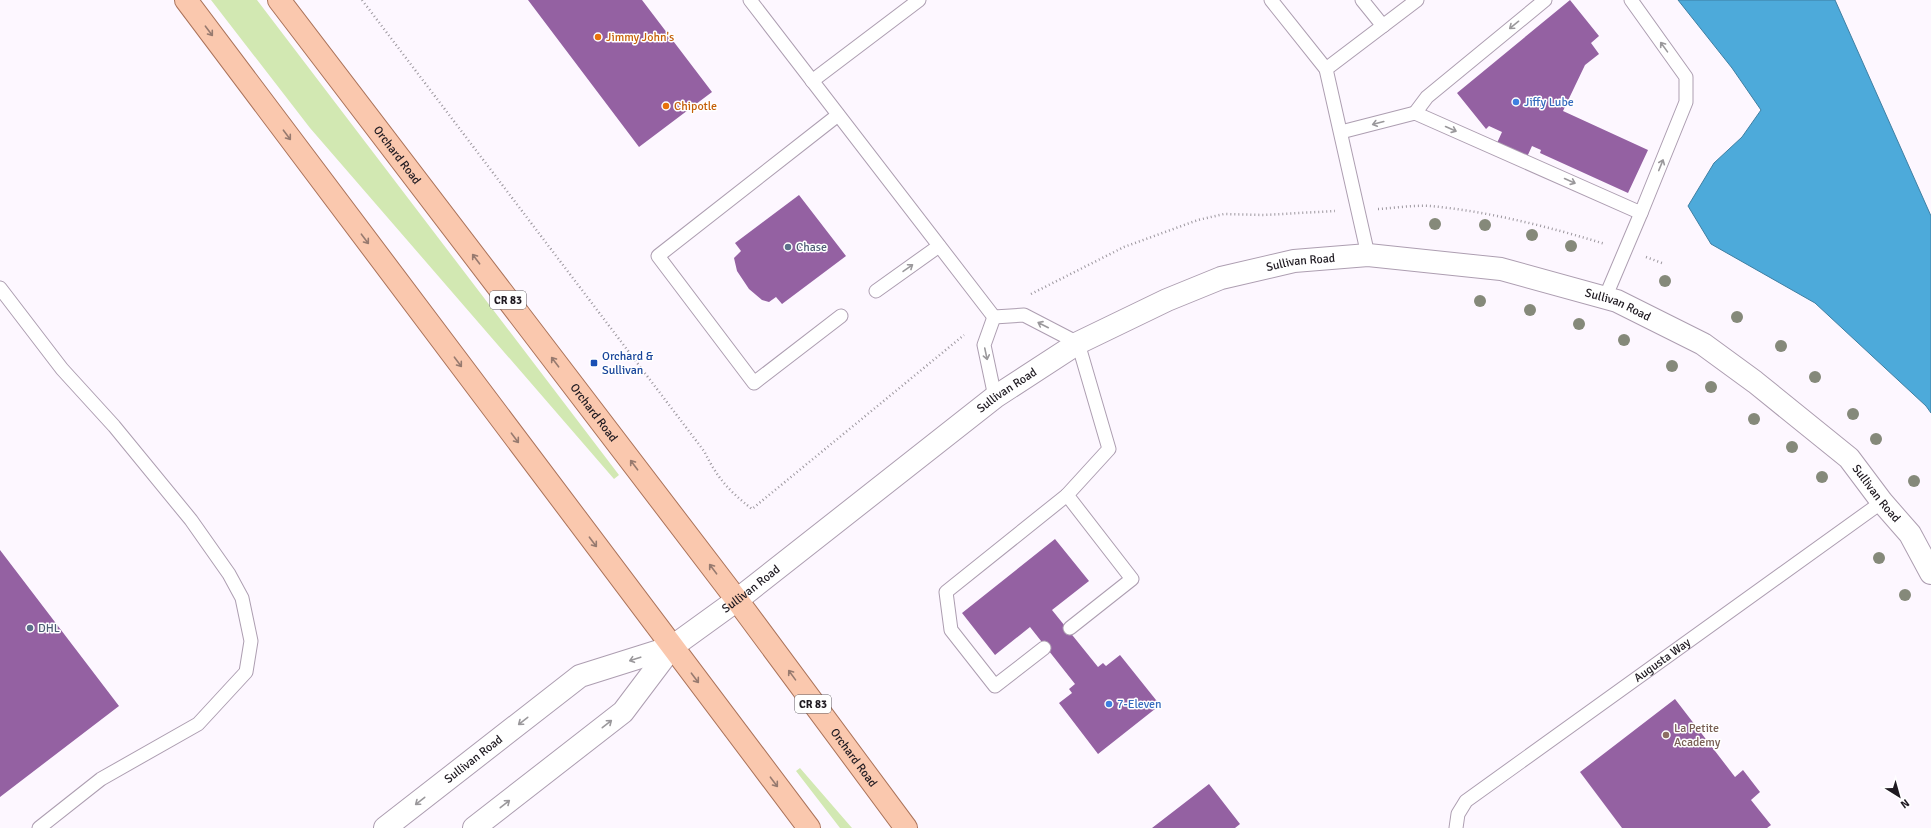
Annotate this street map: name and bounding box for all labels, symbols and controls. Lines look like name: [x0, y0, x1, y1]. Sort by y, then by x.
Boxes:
one-way arrow: [1509, 20, 1520, 29]
one-way arrow: [205, 26, 213, 37]
place label: Jimmy John's: [606, 30, 674, 45]
marker: Jimmy John's: [593, 32, 603, 42]
one-way arrow: [1660, 41, 1668, 52]
place label: Jiffy Lube: [1524, 95, 1574, 110]
marker: Jiffy Lube: [1511, 97, 1521, 107]
place label: Chipotle: [674, 99, 717, 114]
marker: Chipotle: [661, 101, 671, 111]
one-way arrow: [1372, 119, 1385, 127]
street label: Orchard Road: [370, 123, 424, 187]
one-way arrow: [1444, 125, 1456, 133]
one-way arrow: [283, 130, 292, 141]
one-way arrow: [1657, 159, 1665, 171]
one-way arrow: [1563, 178, 1575, 185]
one-way arrow: [361, 234, 370, 245]
place label: Chase: [796, 240, 827, 255]
marker: Chase: [783, 242, 793, 252]
street label: Sullivan Road: [1265, 250, 1336, 275]
one-way arrow: [472, 253, 480, 264]
one-way arrow: [902, 264, 913, 272]
street label: Sullivan Road: [1583, 285, 1653, 324]
road number: CR 83: [490, 291, 526, 309]
one-way arrow: [1037, 320, 1049, 328]
one-way arrow: [982, 347, 990, 360]
place label: Orchard & Sullivan: [602, 349, 654, 378]
one-way arrow: [551, 356, 559, 367]
one-way arrow: [454, 357, 462, 368]
marker: Orchard & Sullivan: [589, 358, 599, 368]
street label: Sullivan Road: [974, 364, 1040, 416]
street label: Orchard Road: [567, 380, 621, 445]
one-way arrow: [510, 433, 519, 444]
one-way arrow: [630, 460, 638, 471]
street label: Sullivan Road: [1849, 461, 1904, 525]
one-way arrow: [588, 537, 597, 548]
street label: Sullivan Road: [719, 562, 783, 616]
one-way arrow: [709, 563, 717, 574]
place label: DHL: [38, 621, 60, 636]
marker: DHL: [25, 623, 35, 633]
street label: Augusta Way: [1631, 634, 1694, 685]
one-way arrow: [628, 656, 641, 663]
one-way arrow: [788, 670, 796, 681]
one-way arrow: [691, 673, 699, 684]
road number: CR 83: [795, 695, 831, 713]
place label: 7-Eleven: [1117, 697, 1162, 712]
marker: 7-Eleven: [1104, 699, 1114, 709]
one-way arrow: [517, 717, 528, 725]
one-way arrow: [602, 720, 613, 728]
place label: La Petite Academy: [1674, 721, 1721, 750]
street label: Orchard Road: [827, 725, 881, 790]
marker: La Petite Academy: [1661, 730, 1671, 740]
street label: Sullivan Road: [441, 732, 505, 786]
one-way arrow: [770, 776, 778, 787]
north arrow: [1879, 776, 1919, 816]
text: N: [1898, 796, 1912, 811]
one-way arrow: [414, 797, 425, 805]
one-way arrow: [499, 800, 510, 808]

